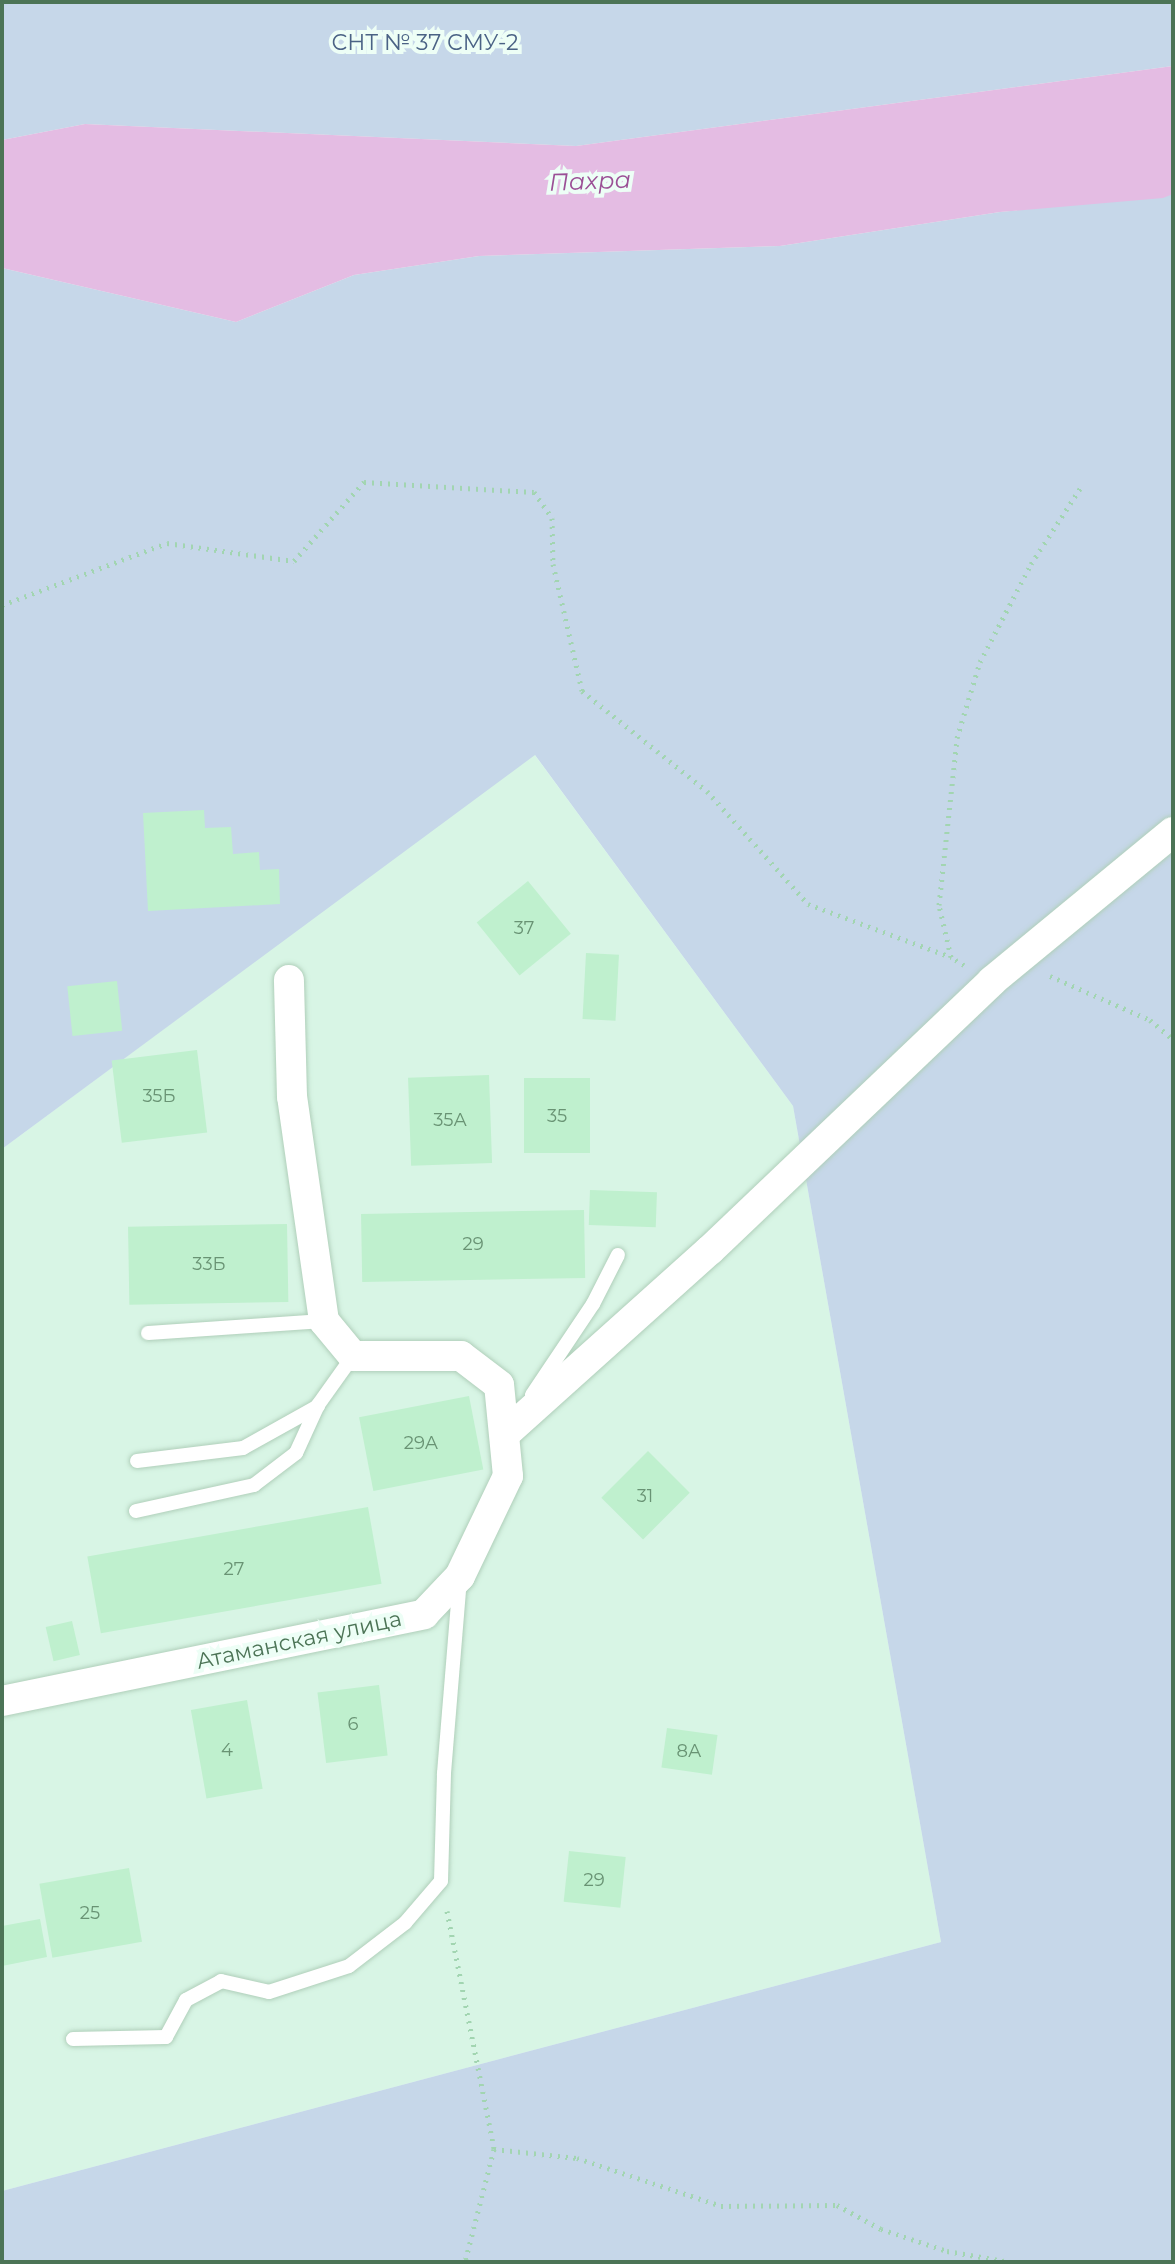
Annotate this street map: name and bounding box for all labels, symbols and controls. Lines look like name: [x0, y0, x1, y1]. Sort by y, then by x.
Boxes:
park label: СНТ № 37 СМУ-2: [331, 30, 519, 56]
water label: Пахра: [548, 165, 632, 197]
house number: 37: [514, 917, 534, 939]
house number: 35Б: [142, 1085, 176, 1107]
house number: 35: [547, 1105, 567, 1127]
house number: 35А: [433, 1109, 467, 1131]
house number: 29: [462, 1233, 484, 1255]
house number: 33Б: [192, 1253, 226, 1275]
house number: 29А: [404, 1432, 438, 1454]
house number: 31: [637, 1485, 653, 1507]
house number: 27: [224, 1558, 244, 1580]
street label: Атаманская улица: [194, 1605, 404, 1675]
house number: 6: [348, 1713, 358, 1735]
house number: 4: [221, 1739, 233, 1761]
house number: 8А: [677, 1740, 701, 1762]
house number: 29: [583, 1869, 605, 1891]
house number: 25: [80, 1902, 100, 1924]

